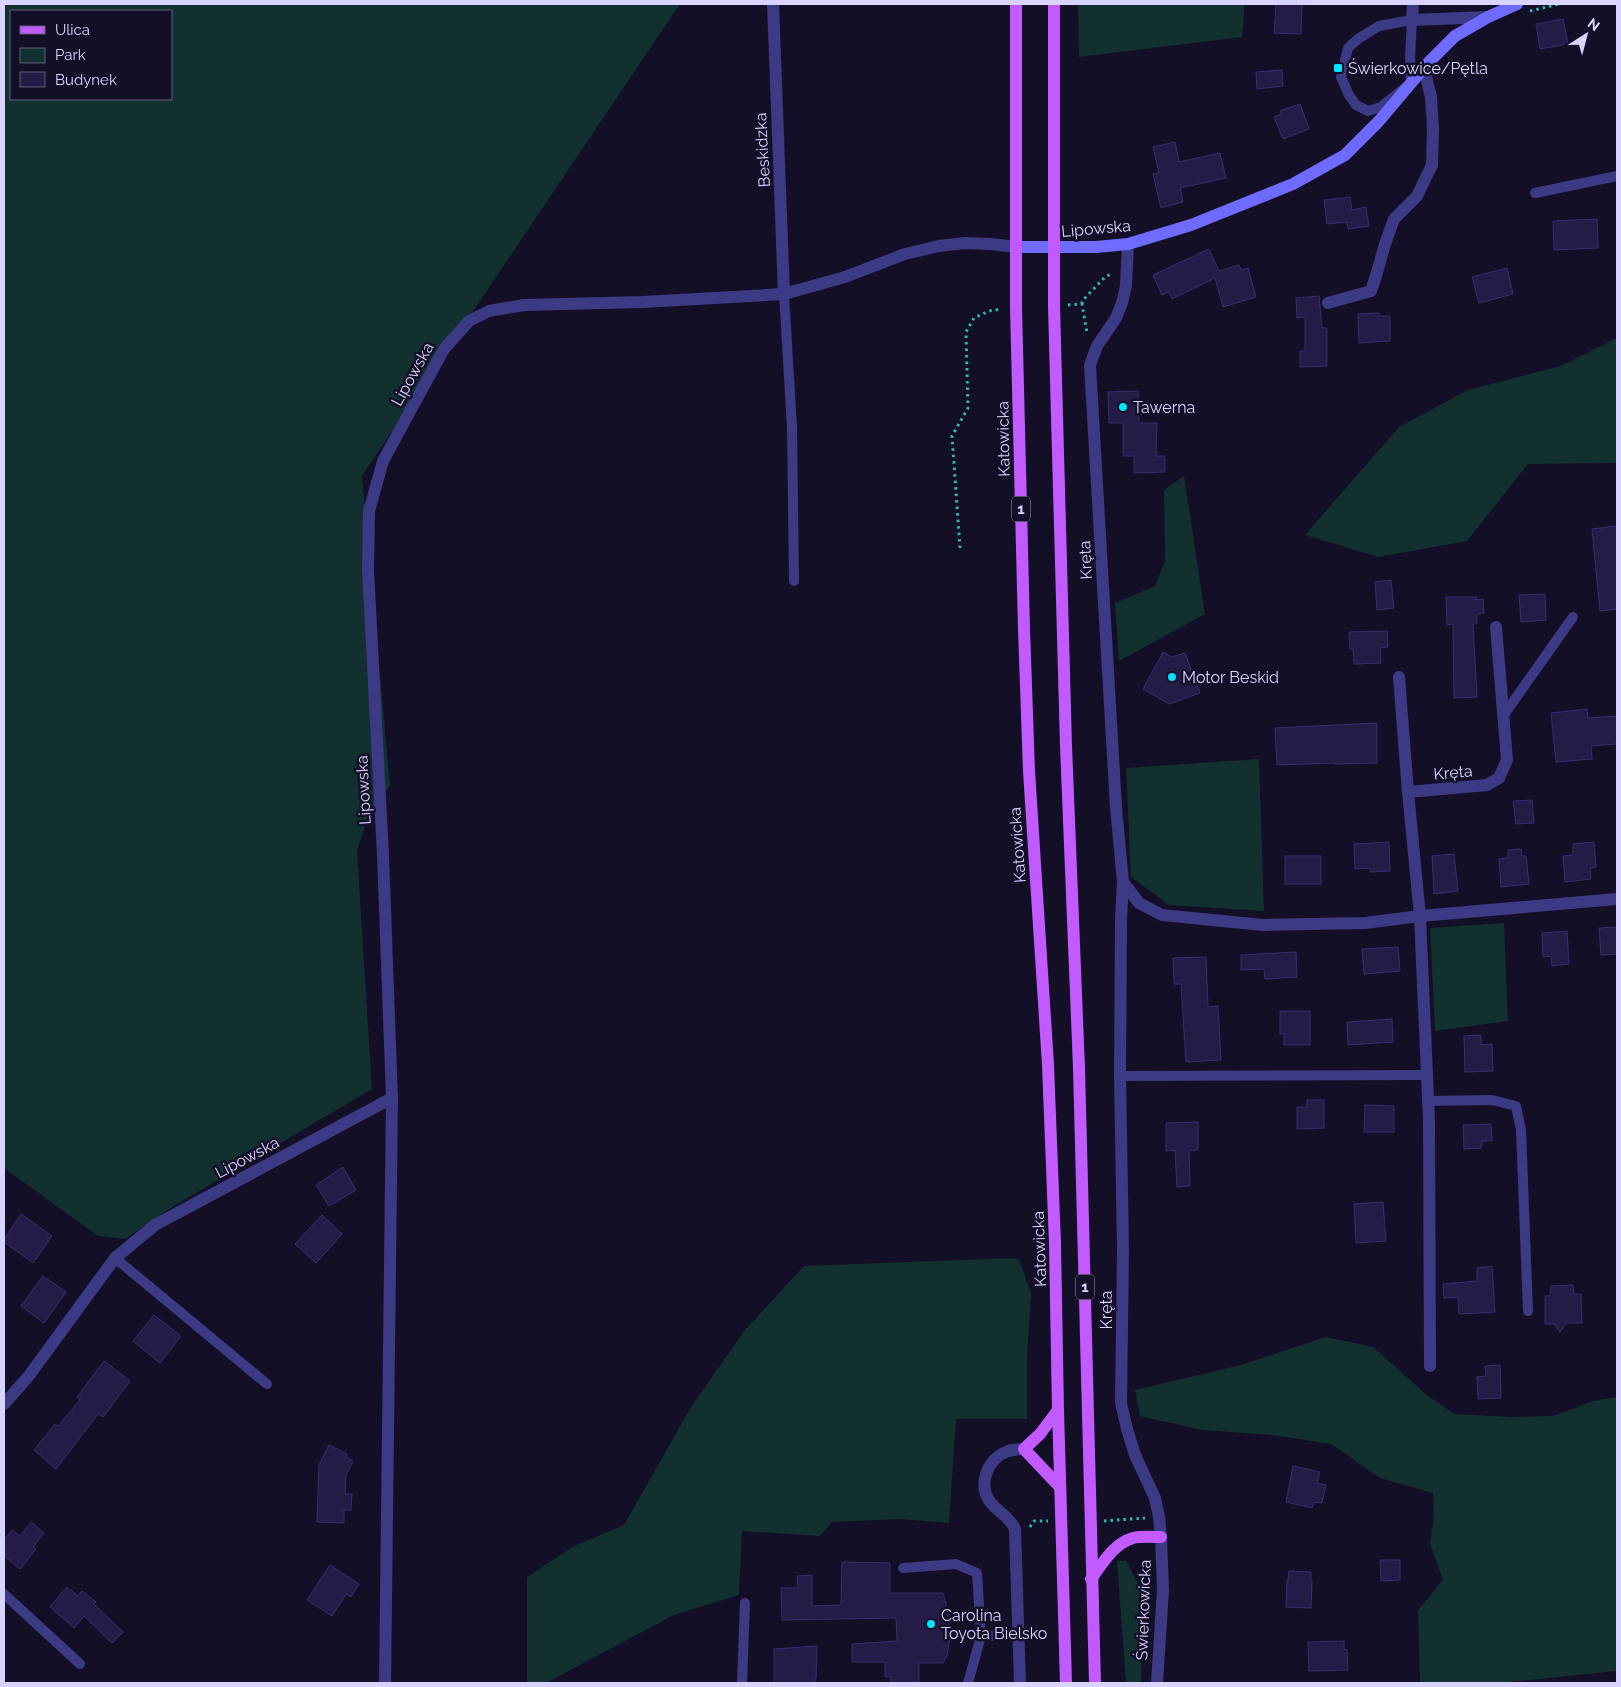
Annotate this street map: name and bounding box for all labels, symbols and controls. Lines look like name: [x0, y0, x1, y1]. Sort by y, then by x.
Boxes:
legend: [10, 10, 172, 100]
north arrow: [1561, 10, 1611, 60]
text: N: [1585, 15, 1603, 34]
text: Ulica: [55, 21, 90, 39]
text: Park: [55, 46, 86, 64]
place label: Świerkowice/Pętla: [1348, 58, 1488, 78]
marker: Świerkowice/Pętla: [1332, 62, 1344, 74]
text: Budynek: [55, 71, 117, 89]
street label: Beskidzka: [751, 112, 774, 188]
street label: Lipowska: [1061, 216, 1132, 241]
street label: Lipowska: [387, 339, 438, 409]
place label: Tawerna: [1133, 398, 1195, 417]
street label: Katowicka: [993, 401, 1014, 477]
marker: Tawerna: [1117, 401, 1129, 413]
road number: 1: [1012, 496, 1030, 522]
street label: Kręta: [1075, 540, 1096, 580]
place label: Motor Beskid: [1182, 668, 1279, 687]
marker: Motor Beskid: [1166, 671, 1178, 683]
street label: Lipowska: [352, 755, 375, 825]
street label: Kręta: [1433, 761, 1473, 784]
street label: Katowicka: [1005, 806, 1030, 883]
street label: Lipowska: [212, 1133, 282, 1182]
street label: Katowicka: [1029, 1211, 1050, 1287]
road number: 1: [1076, 1274, 1094, 1300]
street label: Kręta: [1097, 1290, 1116, 1330]
street label: Świerkowicka: [1131, 1559, 1155, 1661]
place label: Carolina Toyota Bielsko: [941, 1606, 1047, 1643]
marker: Carolina Toyota Bielsko: [925, 1618, 937, 1630]

